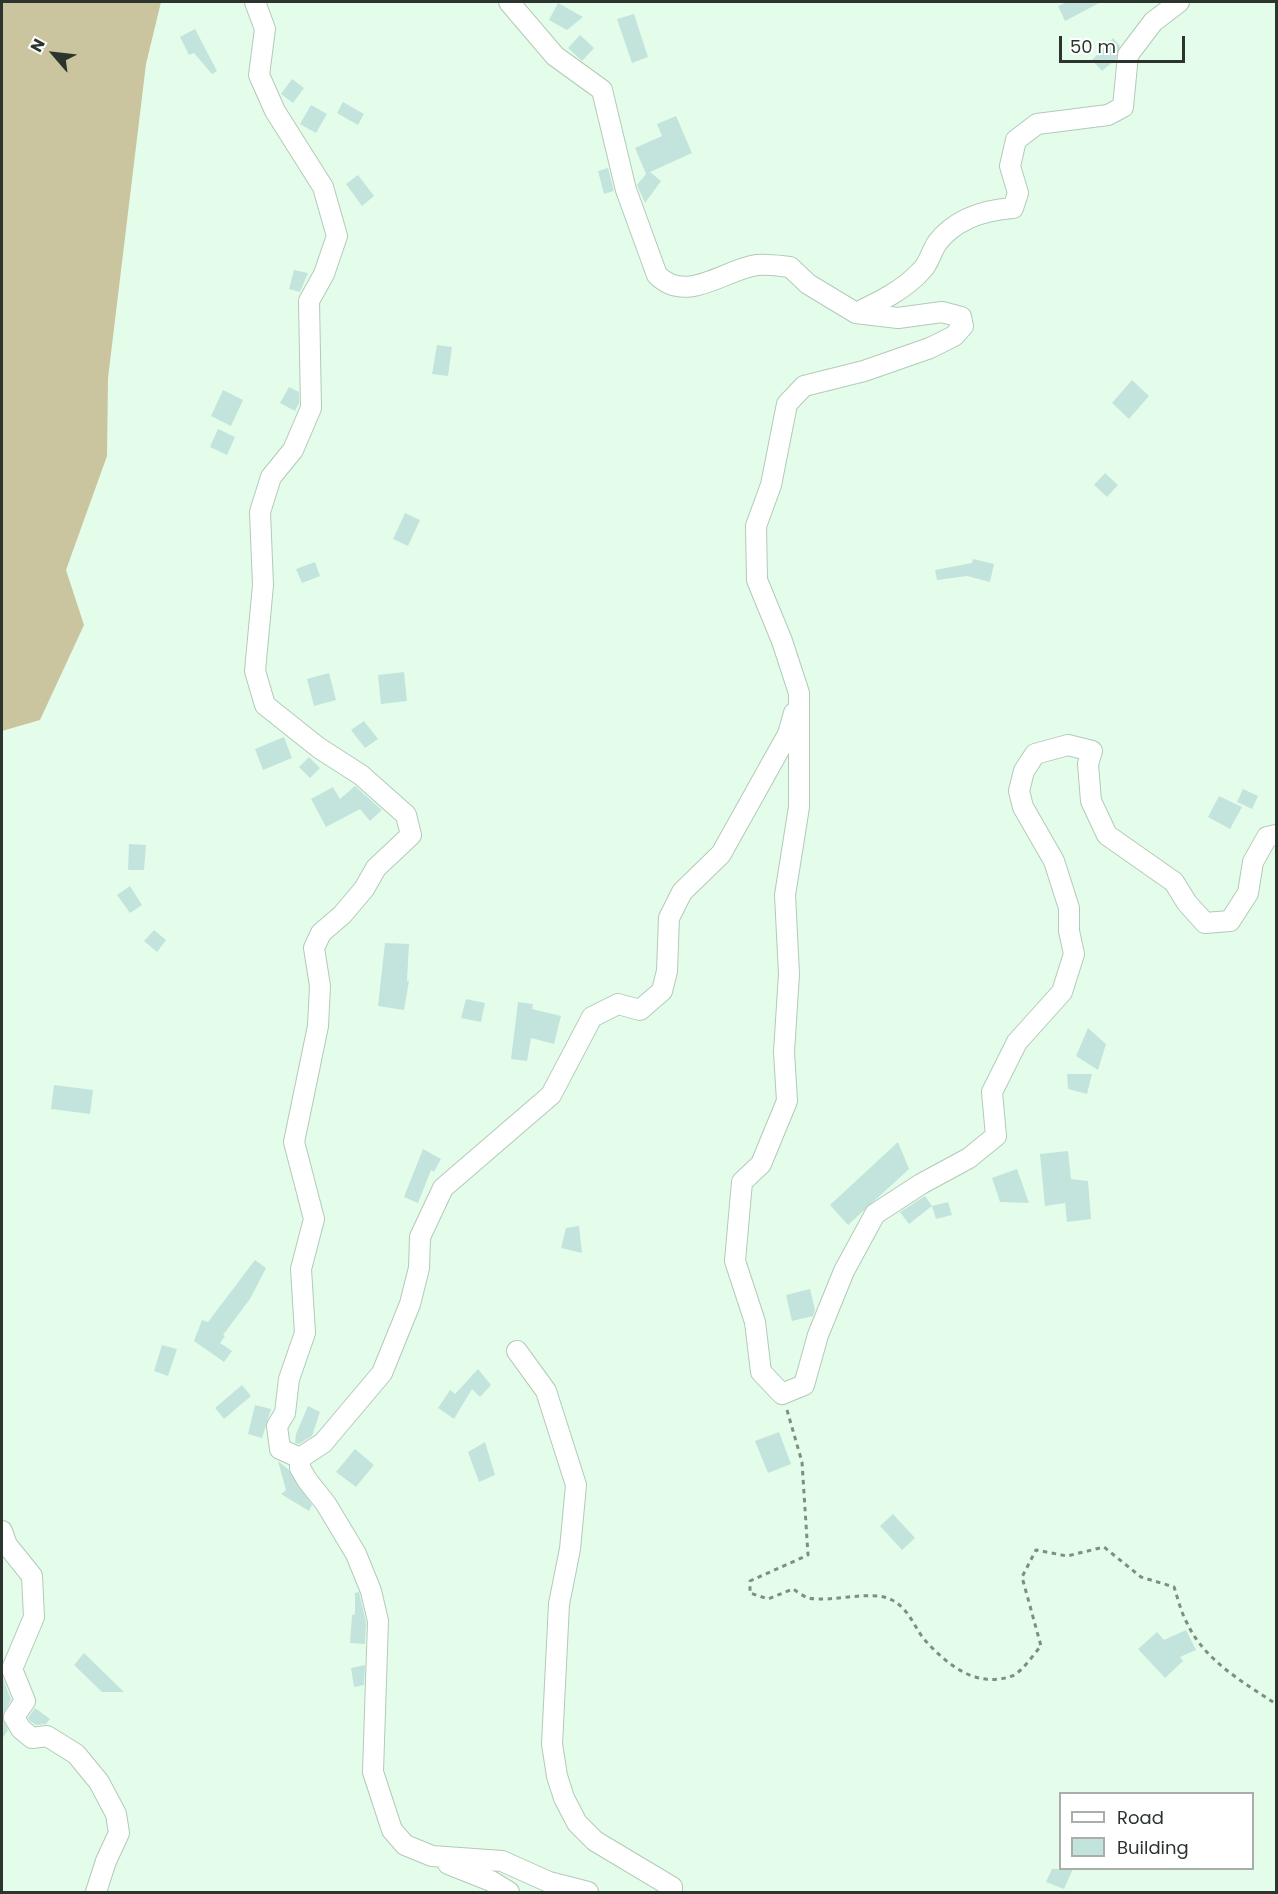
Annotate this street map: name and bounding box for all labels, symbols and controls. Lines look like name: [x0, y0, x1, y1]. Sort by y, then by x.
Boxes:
north arrow: [24, 24, 84, 84]
scale bar: [1062, 24, 1188, 62]
text: 50 m: [1070, 34, 1116, 59]
text: N: [25, 35, 51, 56]
legend: [1059, 1792, 1254, 1870]
text: Road: [1117, 1805, 1164, 1830]
text: Building: [1117, 1835, 1189, 1860]

